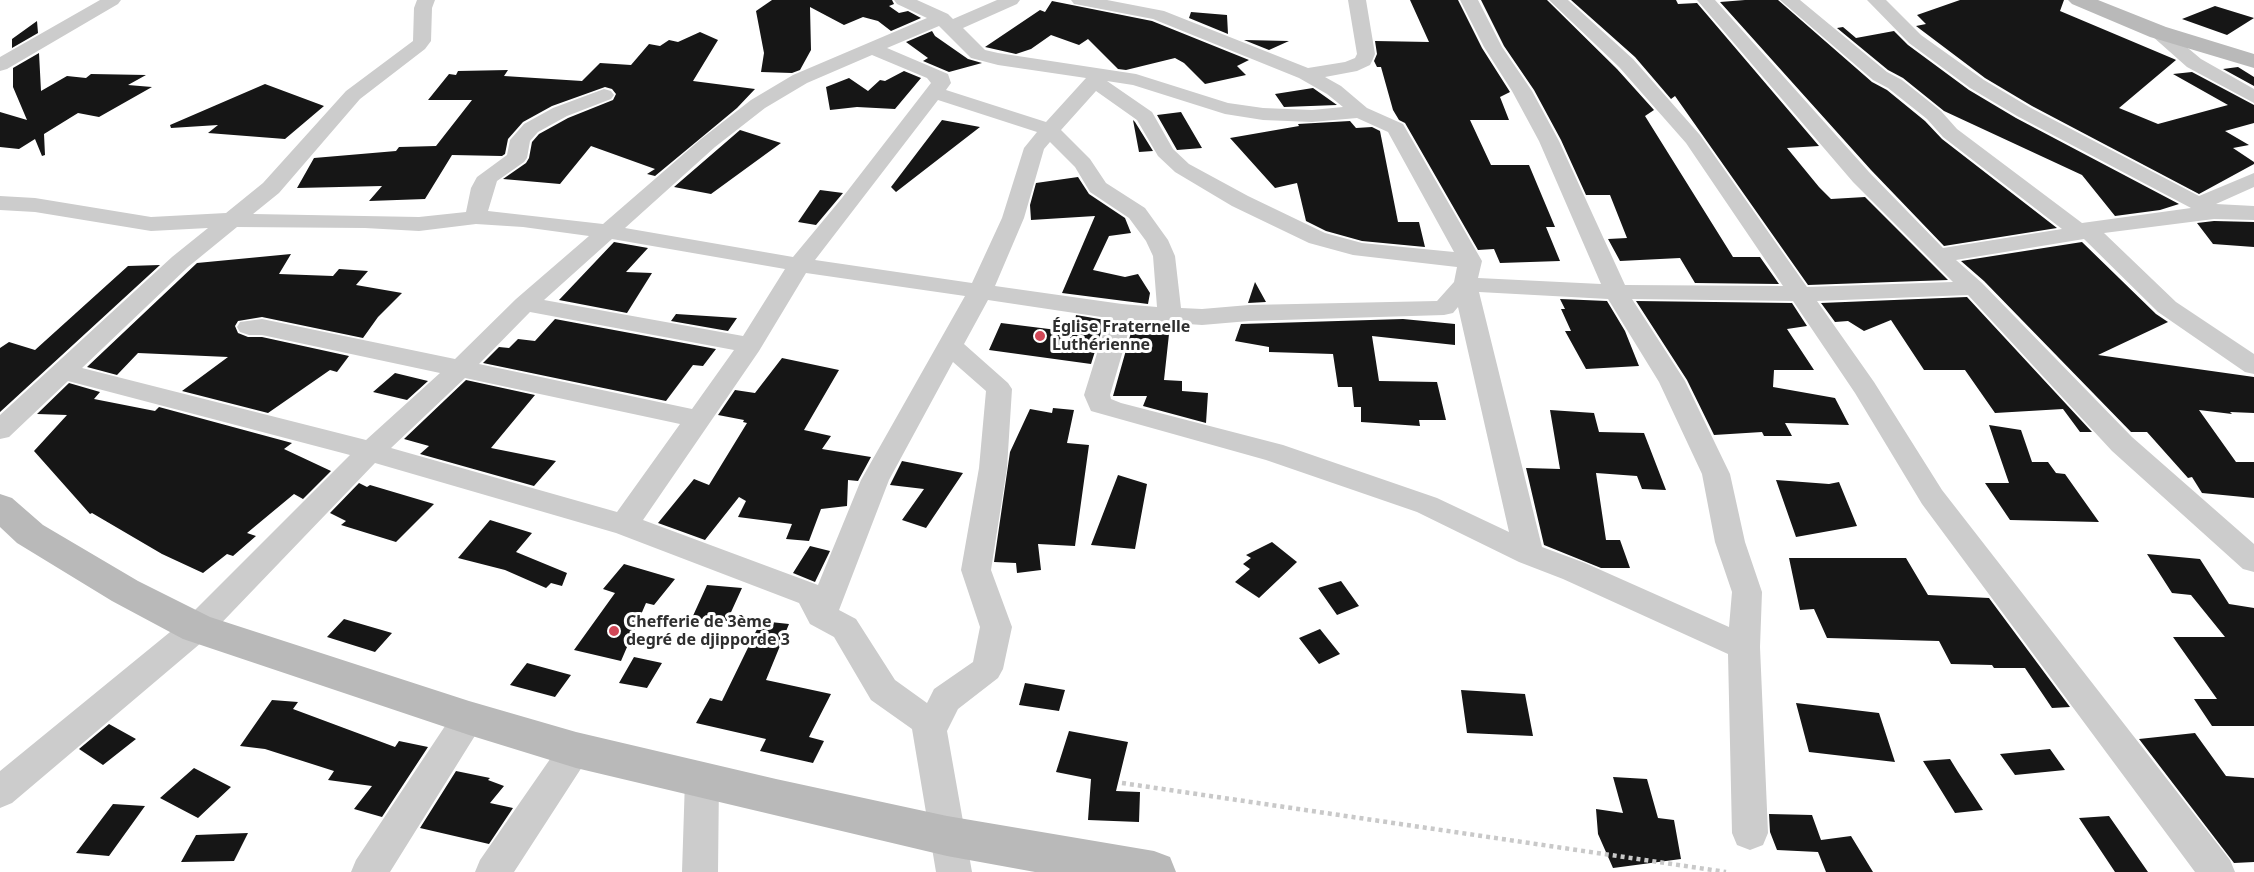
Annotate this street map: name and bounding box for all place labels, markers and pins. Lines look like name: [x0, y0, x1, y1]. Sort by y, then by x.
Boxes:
place label: Église Fraternelle Luthérienne: [1052, 317, 1190, 355]
marker: Église Fraternelle Luthérienne: [1033, 329, 1047, 343]
place label: Chefferie de 3ème degré de djipporde 3: [626, 612, 790, 650]
marker: Chefferie de 3ème degré de djipporde 3: [607, 624, 621, 638]

